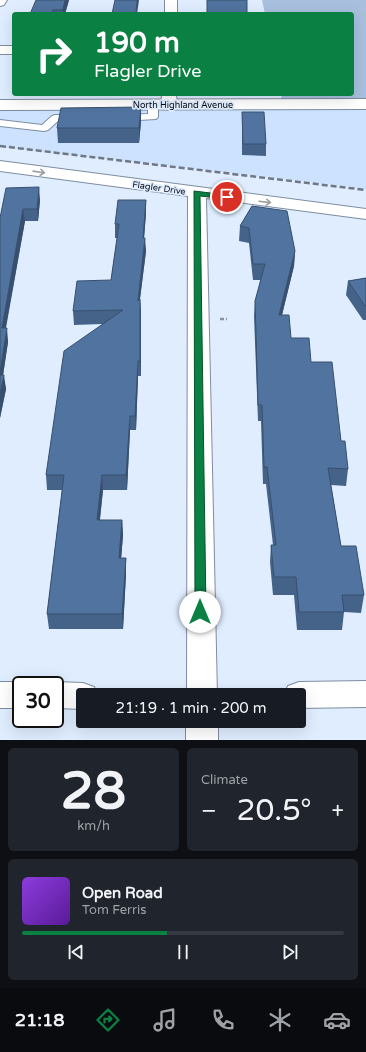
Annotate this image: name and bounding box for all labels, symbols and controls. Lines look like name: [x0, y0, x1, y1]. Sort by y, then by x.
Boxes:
text: 190 m: [94, 26, 180, 60]
icon: right: [28, 28, 80, 80]
text: Flagler Drive: [94, 60, 201, 82]
street label: North Highland Avenue: [133, 100, 233, 111]
one-way arrow: [32, 168, 45, 176]
street label: Flagler Drive: [132, 179, 186, 198]
pin: [210, 180, 244, 214]
icon: arrive: [216, 186, 238, 208]
one-way arrow: [258, 198, 271, 205]
position arrow: [179, 591, 221, 633]
speed limit sign: 30: [12, 676, 64, 728]
text: 21:19 · 1 min · 200 m: [116, 699, 266, 717]
text: 28: [61, 760, 126, 823]
text: Climate: [201, 772, 248, 788]
text: 20.5°: [237, 792, 312, 829]
text: −: [201, 798, 217, 824]
text: +: [332, 798, 344, 824]
text: km/h: [77, 818, 110, 834]
text: Open Road: [82, 884, 163, 902]
text: Tom Ferris: [82, 902, 146, 918]
icon: previous: [65, 941, 87, 963]
icon: pause: [172, 941, 194, 963]
icon: next: [279, 941, 301, 963]
icon: directions: [94, 1006, 122, 1034]
icon: music: [151, 1006, 179, 1034]
icon: phone: [209, 1006, 237, 1034]
icon: climate: [266, 1006, 294, 1034]
icon: car: [323, 1006, 351, 1034]
text: 21:18: [15, 1009, 65, 1031]

